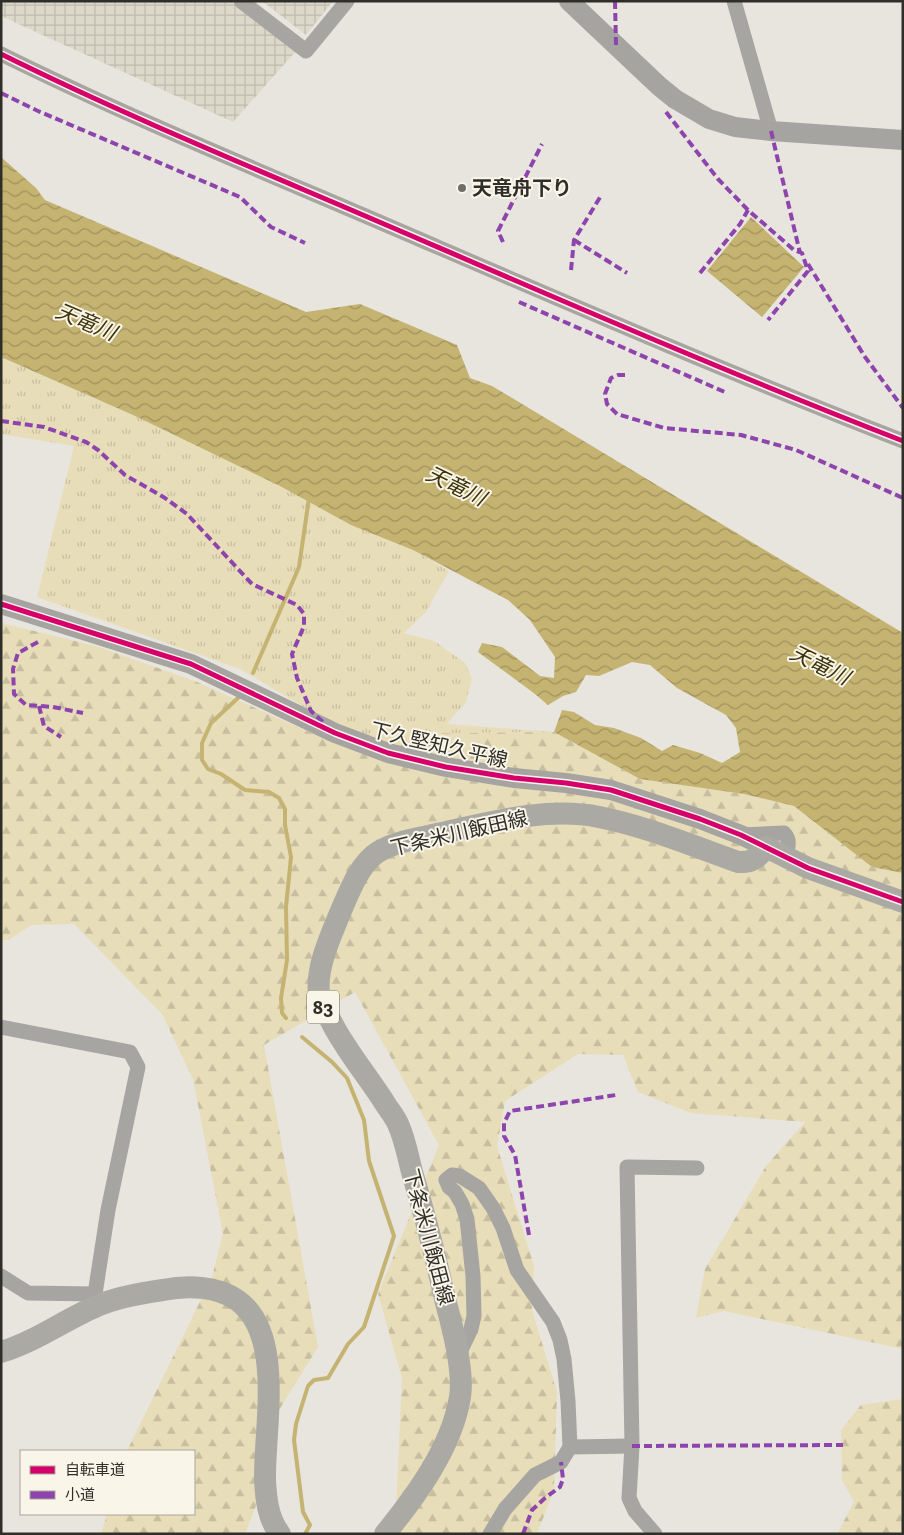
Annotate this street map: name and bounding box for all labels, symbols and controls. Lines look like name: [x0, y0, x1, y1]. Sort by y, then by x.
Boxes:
place label: 天竜舟下り: [472, 176, 572, 200]
marker: 天竜舟下り: [456, 182, 468, 194]
water label: 天竜川: [52, 298, 122, 346]
water label: 天竜川: [422, 461, 492, 511]
water label: 天竜川: [786, 640, 856, 690]
street label: 下久堅知久平線: [368, 718, 510, 772]
street label: 下条米川飯田線: [388, 806, 530, 860]
road number: 83: [307, 990, 339, 1024]
street label: 下条米川飯田線: [399, 1166, 459, 1308]
legend: [20, 1450, 195, 1515]
text: 自転車道: [65, 1461, 125, 1479]
text: 小道: [65, 1486, 95, 1504]

